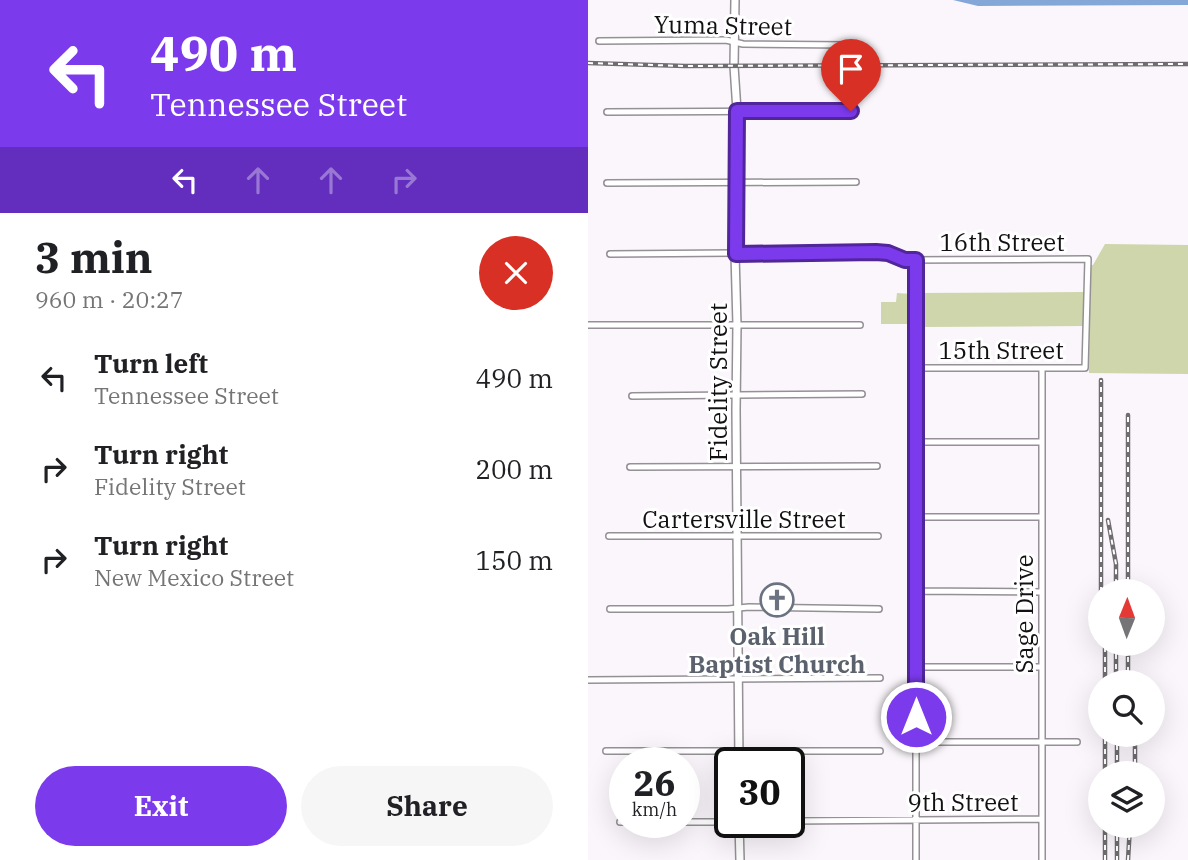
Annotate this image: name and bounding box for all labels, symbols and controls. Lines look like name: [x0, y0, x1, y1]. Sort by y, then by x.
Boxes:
street label: Yuma Street: [654, 8, 792, 42]
text: 490 m: [150, 21, 297, 84]
icon: left: [35, 28, 126, 119]
pin: [821, 39, 881, 111]
icon: arrive: [832, 50, 870, 88]
text: Tennessee Street: [150, 83, 407, 125]
icon: left: [166, 161, 204, 199]
icon: ahead: [239, 161, 277, 199]
icon: ahead: [312, 161, 350, 199]
icon: right: [385, 161, 423, 199]
street label: 16th Street: [939, 226, 1065, 258]
text: 3 min: [35, 230, 153, 285]
button: close: [479, 236, 553, 310]
text: 960 m · 20:27: [35, 284, 184, 314]
street label: Fidelity Street: [702, 303, 734, 461]
street label: 15th Street: [938, 334, 1064, 366]
text: Turn left: [94, 346, 208, 380]
icon: left: [35, 359, 73, 397]
text: 490 m: [475, 361, 553, 395]
text: Tennessee Street: [94, 380, 279, 410]
text: Turn right: [94, 437, 228, 471]
icon: right: [35, 450, 73, 488]
text: 200 m: [475, 452, 553, 486]
text: Fidelity Street: [94, 471, 246, 501]
street label: Cartersville Street: [642, 503, 846, 535]
text: Turn right: [94, 528, 228, 562]
icon: right: [35, 541, 73, 579]
text: 150 m: [475, 543, 553, 577]
street label: Sage Drive: [1008, 554, 1040, 674]
text: New Mexico Street: [94, 562, 294, 592]
north arrow: [1088, 579, 1166, 656]
map controls: [1088, 579, 1165, 838]
church icon: Oak Hill Baptist Church: [758, 581, 796, 619]
place label: Oak Hill Baptist Church: [689, 620, 865, 680]
button: search: [1088, 670, 1165, 747]
position arrow: [879, 680, 953, 754]
speed limit sign: 30: [714, 747, 805, 838]
text: 26: [633, 760, 676, 806]
button: layers: [1088, 761, 1165, 838]
button: Exit: [35, 766, 287, 846]
button: Share: [301, 766, 553, 846]
street label: 9th Street: [908, 786, 1018, 818]
text: km/h: [632, 798, 677, 821]

